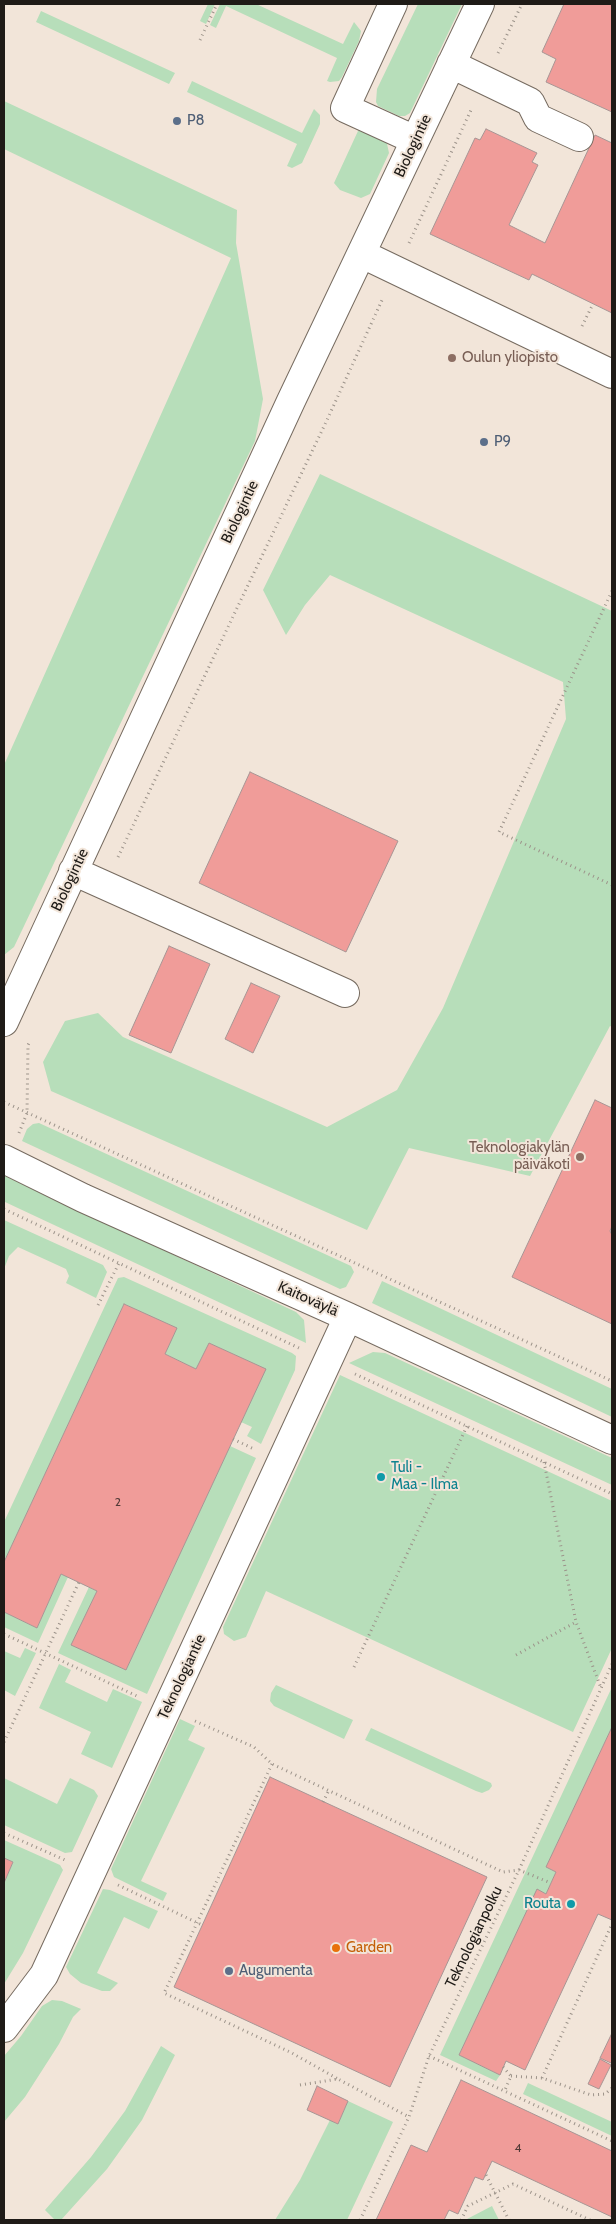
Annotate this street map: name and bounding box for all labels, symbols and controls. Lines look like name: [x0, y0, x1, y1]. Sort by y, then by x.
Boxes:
place label: P8: [187, 112, 205, 130]
street label: Biologintie: [391, 112, 435, 180]
marker: P8: [171, 115, 183, 127]
place label: Oulun yliopisto: [462, 349, 558, 367]
marker: Oulun yliopisto: [446, 352, 458, 364]
place label: P9: [494, 433, 511, 451]
marker: P9: [478, 436, 490, 448]
street label: Biologintie: [218, 478, 262, 546]
street label: Biologintie: [48, 846, 92, 914]
place label: Teknologiakylän päiväkoti: [469, 1139, 570, 1174]
marker: Teknologiakylän päiväkoti: [574, 1151, 586, 1163]
street label: Kaitoväylä: [275, 1278, 341, 1320]
place label: Tuli - Maa - Ilma: [391, 1459, 458, 1494]
marker: Tuli - Maa - Ilma: [375, 1471, 387, 1483]
house number: 2: [115, 1495, 121, 1509]
street label: Teknologiantie: [154, 1632, 210, 1722]
street label: Teknologianpolku: [442, 1883, 506, 1991]
place label: Routa: [524, 1895, 561, 1913]
marker: Routa: [565, 1898, 577, 1910]
place label: Garden: [346, 1939, 392, 1957]
marker: Garden: [330, 1942, 342, 1954]
place label: Augumenta: [239, 1962, 313, 1980]
marker: Augumenta: [223, 1965, 235, 1977]
house number: 4: [515, 2141, 521, 2155]

